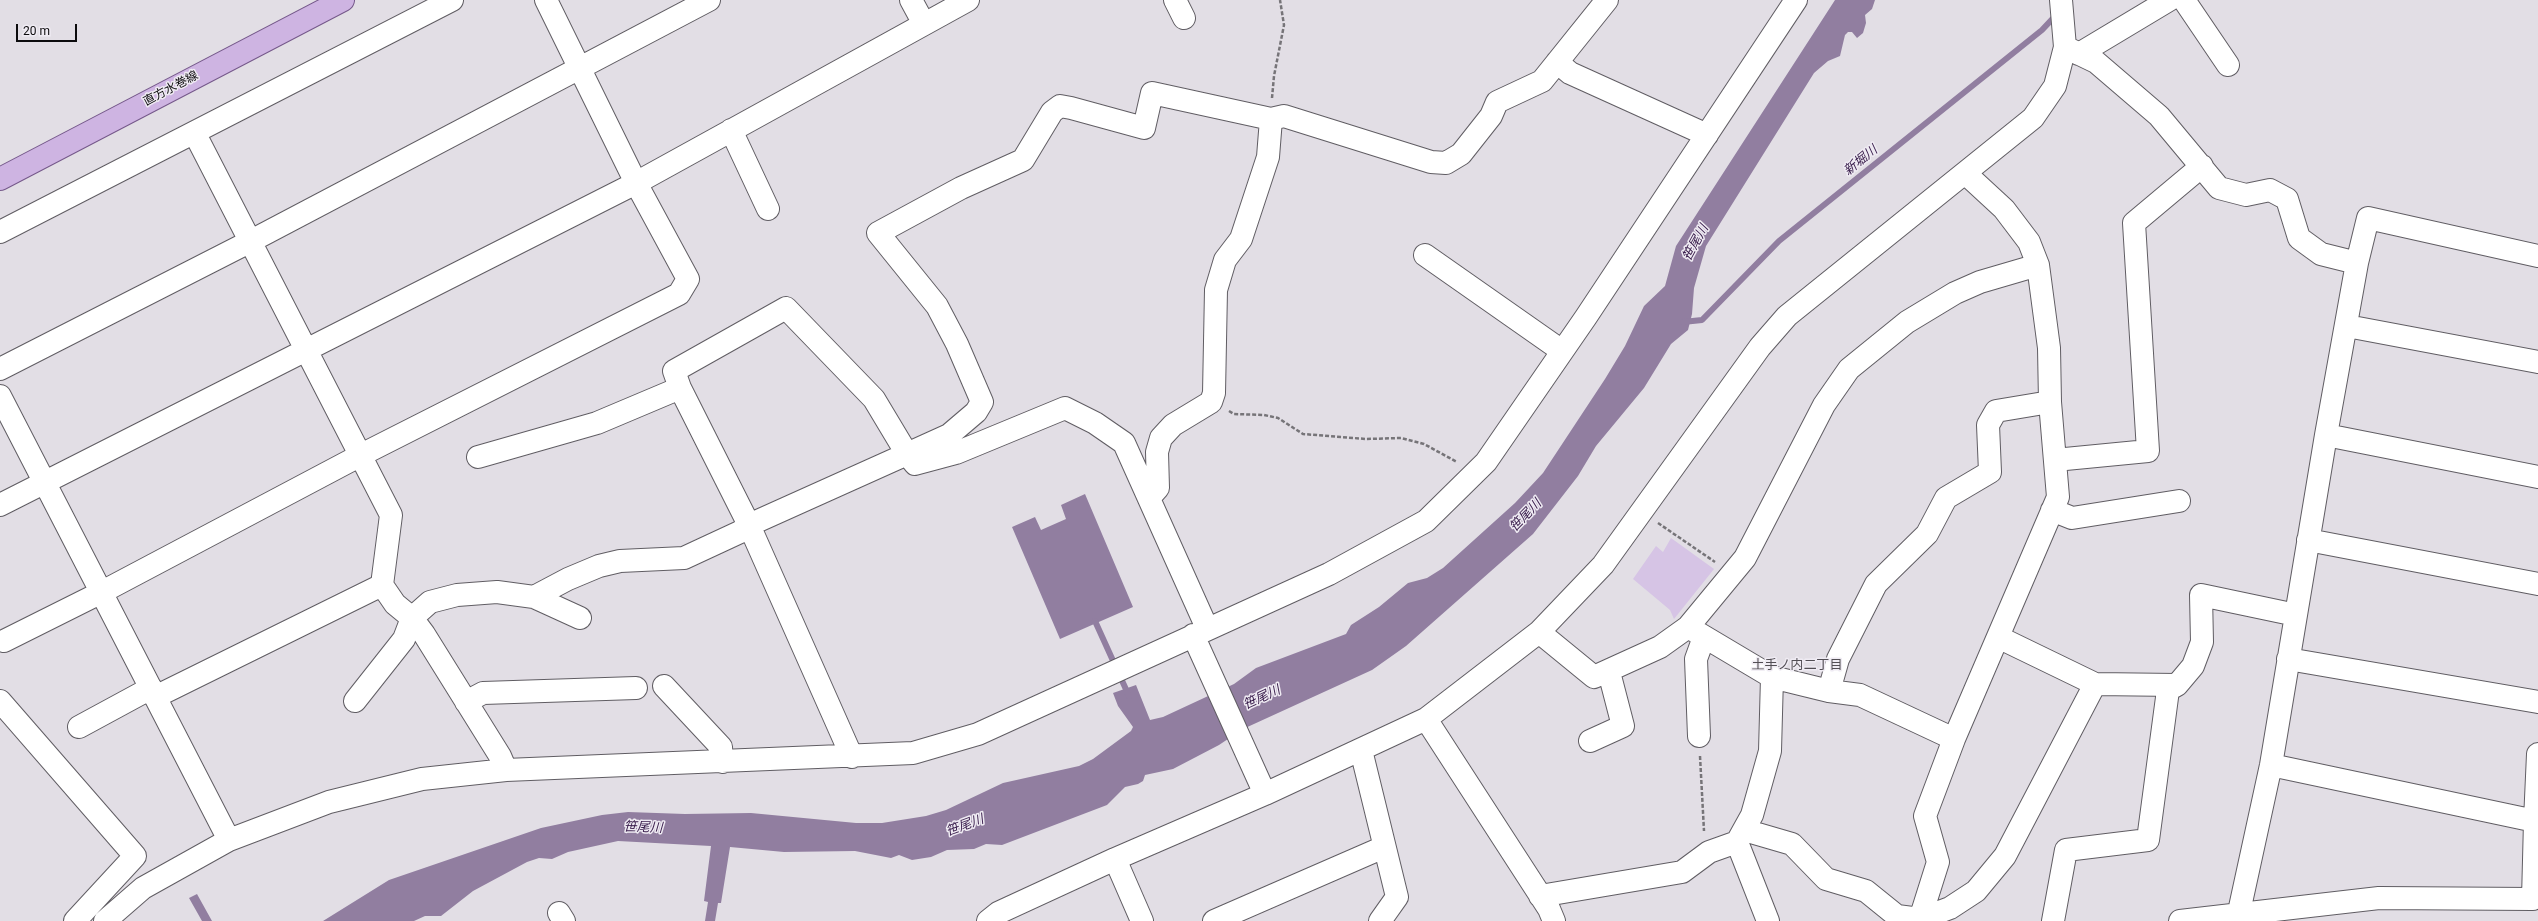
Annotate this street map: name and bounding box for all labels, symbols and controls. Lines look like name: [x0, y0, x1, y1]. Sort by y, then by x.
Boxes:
scale bar: [18, 16, 79, 42]
text: 20 m: [23, 24, 50, 38]
street label: 直方水巻線: [141, 69, 201, 109]
water label: 新堀川: [1841, 143, 1881, 179]
water label: 笹尾川: [1680, 222, 1712, 264]
water label: 笹尾川: [1507, 497, 1545, 535]
district label: 土手ノ内二丁目: [1752, 658, 1842, 674]
water label: 笹尾川: [1241, 683, 1283, 713]
water label: 笹尾川: [944, 812, 986, 840]
water label: 笹尾川: [623, 820, 663, 836]

